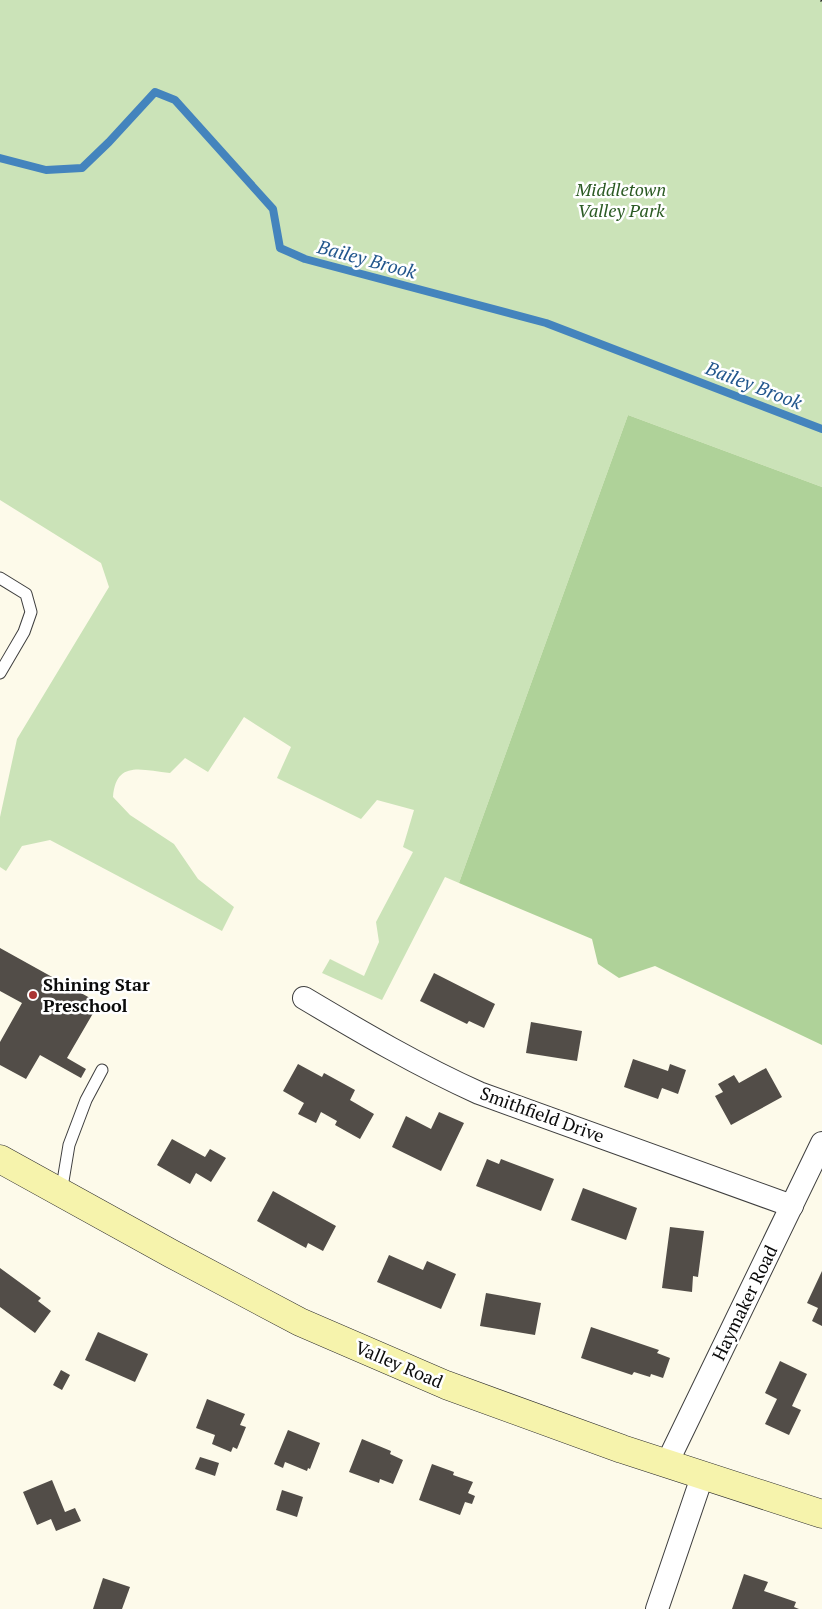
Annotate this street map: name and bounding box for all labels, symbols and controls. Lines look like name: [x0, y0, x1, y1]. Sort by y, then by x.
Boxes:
park label: Middletown Valley Park: [575, 177, 666, 222]
water label: Bailey Brook: [314, 233, 420, 284]
water label: Bailey Brook: [701, 354, 807, 415]
place label: Shining Star Preschool: [43, 972, 150, 1017]
marker: Shining Star Preschool: [27, 989, 39, 1001]
street label: Smithfield Drive: [477, 1080, 608, 1148]
street label: Haymaker Road: [706, 1241, 782, 1364]
street label: Valley Road: [352, 1335, 447, 1393]

